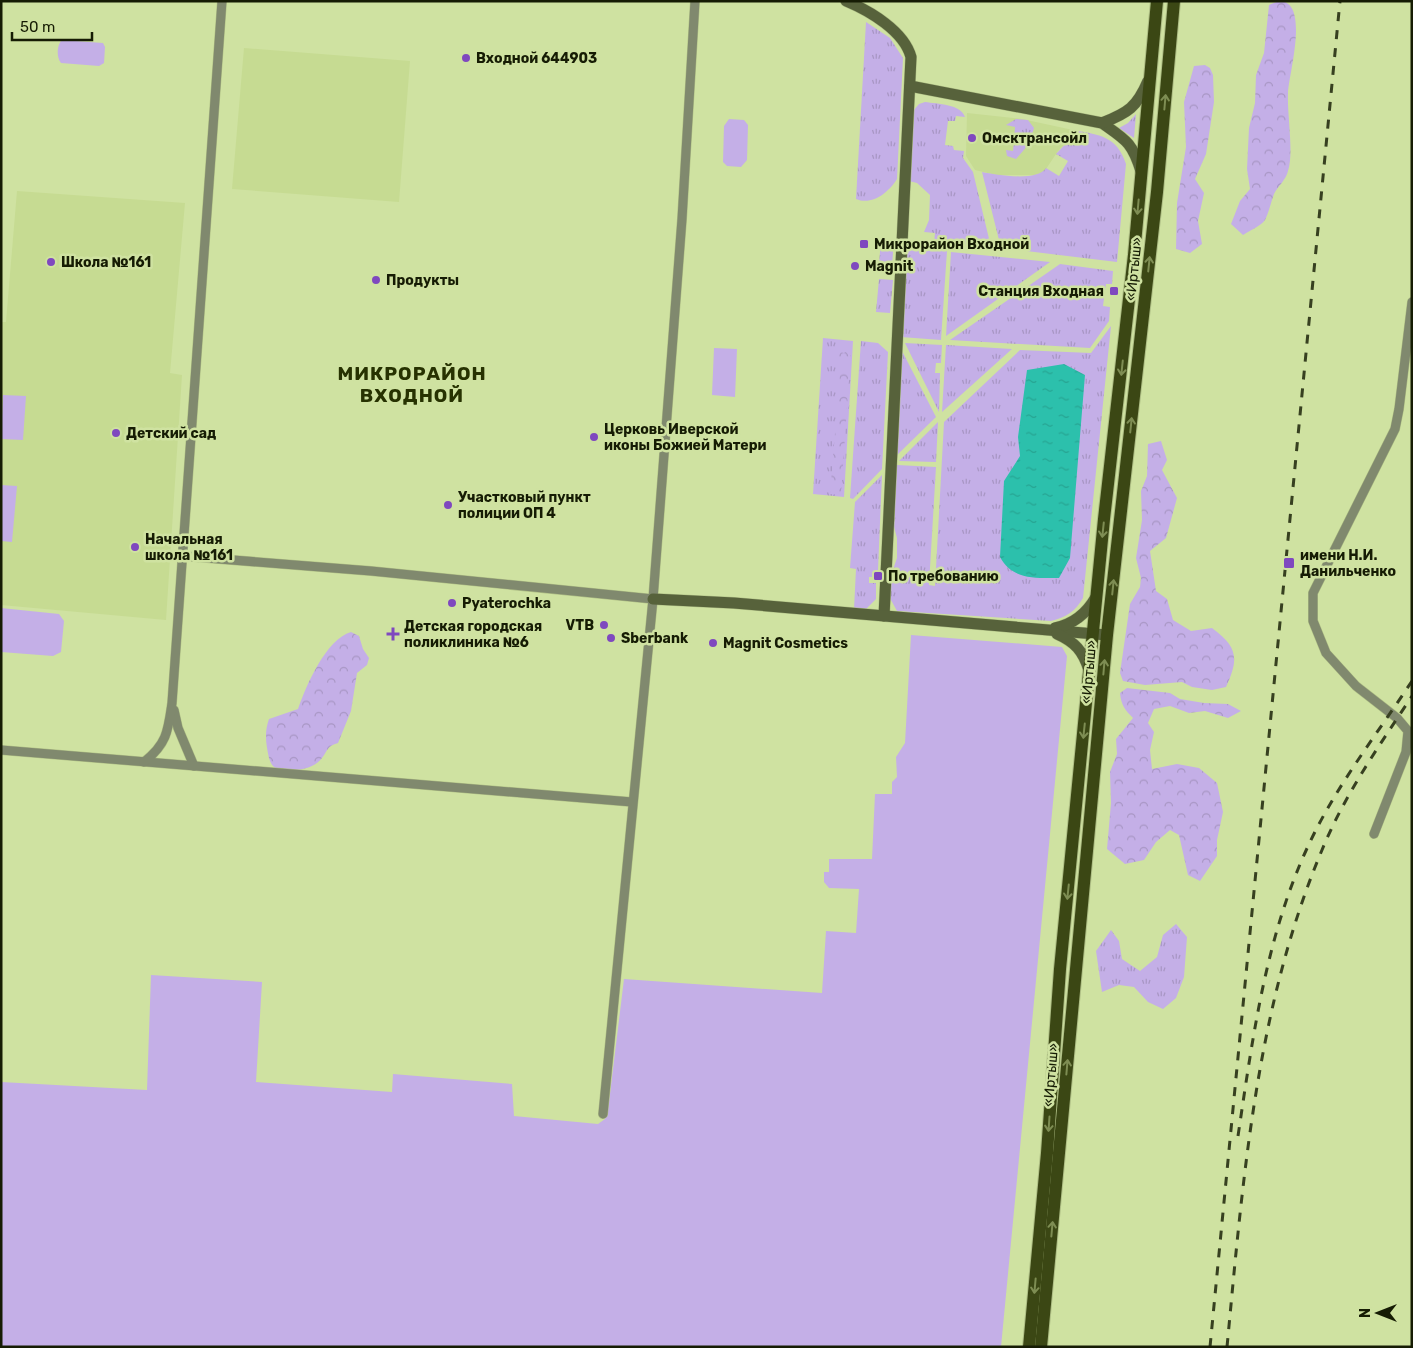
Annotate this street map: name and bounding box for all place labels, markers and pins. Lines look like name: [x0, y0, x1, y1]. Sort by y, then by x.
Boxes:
place label: Входной 644903: [476, 50, 597, 67]
marker: Входной 644903: [460, 52, 472, 64]
place label: Омсктрансойл: [982, 130, 1087, 147]
marker: Омсктрансойл: [966, 132, 978, 144]
place label: Микрорайон Входной: [874, 236, 1029, 253]
marker: Микрорайон Входной: [858, 238, 870, 250]
place label: Школа №161: [61, 254, 151, 271]
marker: Школа №161: [45, 256, 57, 268]
place label: Magnit: [865, 258, 914, 275]
marker: Magnit: [849, 260, 861, 272]
place label: Продукты: [386, 272, 459, 289]
marker: Продукты: [370, 274, 382, 286]
place label: Станция Входная: [978, 283, 1104, 300]
marker: Станция Входная: [1108, 285, 1120, 297]
place label: Церковь Иверской иконы Божией Матери: [604, 421, 766, 454]
place label: Детский сад: [126, 425, 216, 442]
marker: Детский сад: [110, 427, 122, 439]
marker: Церковь Иверской иконы Божией Матери: [588, 431, 600, 443]
place label: Участковый пункт полиции ОП 4: [458, 489, 591, 522]
marker: Участковый пункт полиции ОП 4: [442, 499, 454, 511]
place label: Начальная школа №161: [145, 531, 233, 564]
marker: Начальная школа №161: [129, 541, 141, 553]
place label: имени Н.И. Данильченко: [1300, 547, 1396, 580]
marker: имени Н.И. Данильченко: [1282, 556, 1296, 570]
place label: По требованию: [888, 568, 999, 585]
marker: По требованию: [872, 570, 884, 582]
place label: Pyaterochka: [462, 595, 551, 612]
marker: Pyaterochka: [446, 597, 458, 609]
place label: VTB: [566, 617, 594, 634]
place label: Детская городская поликлиника №6: [404, 618, 542, 651]
marker: VTB: [598, 619, 610, 631]
marker: Детская городская поликлиника №6: [386, 627, 400, 641]
place label: Sberbank: [621, 630, 689, 647]
marker: Sberbank: [605, 632, 617, 644]
place label: Magnit Cosmetics: [723, 635, 848, 652]
marker: Magnit Cosmetics: [707, 637, 719, 649]

